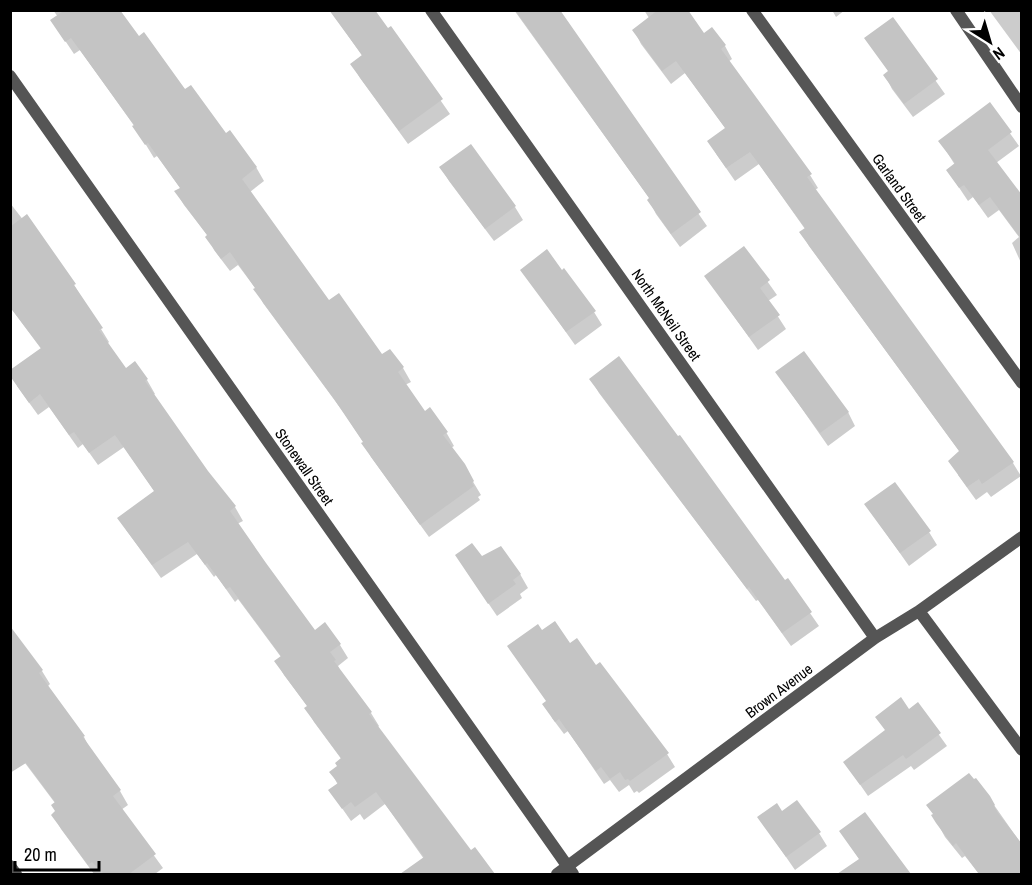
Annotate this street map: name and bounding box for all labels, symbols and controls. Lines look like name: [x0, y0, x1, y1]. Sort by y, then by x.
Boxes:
north arrow: [960, 12, 1020, 72]
text: N: [989, 42, 1009, 66]
street label: Garland Street: [867, 149, 932, 227]
street label: North McNeil Street: [627, 264, 706, 365]
street label: Stonewall Street: [270, 424, 339, 510]
street label: Brown Avenue: [741, 658, 817, 723]
scale bar: [15, 834, 99, 872]
text: 20 m: [24, 842, 57, 867]

